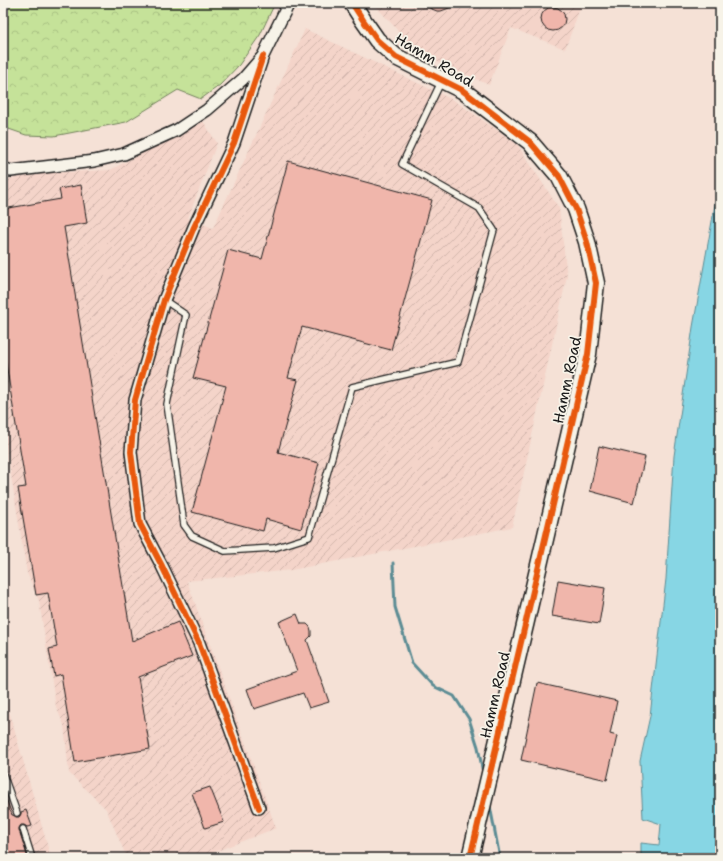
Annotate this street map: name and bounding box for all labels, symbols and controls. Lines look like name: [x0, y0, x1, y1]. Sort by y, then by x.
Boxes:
street label: Hamm Road: [391, 29, 478, 92]
street label: Hamm Road: [548, 334, 586, 425]
street label: Hamm Road: [475, 649, 515, 740]

